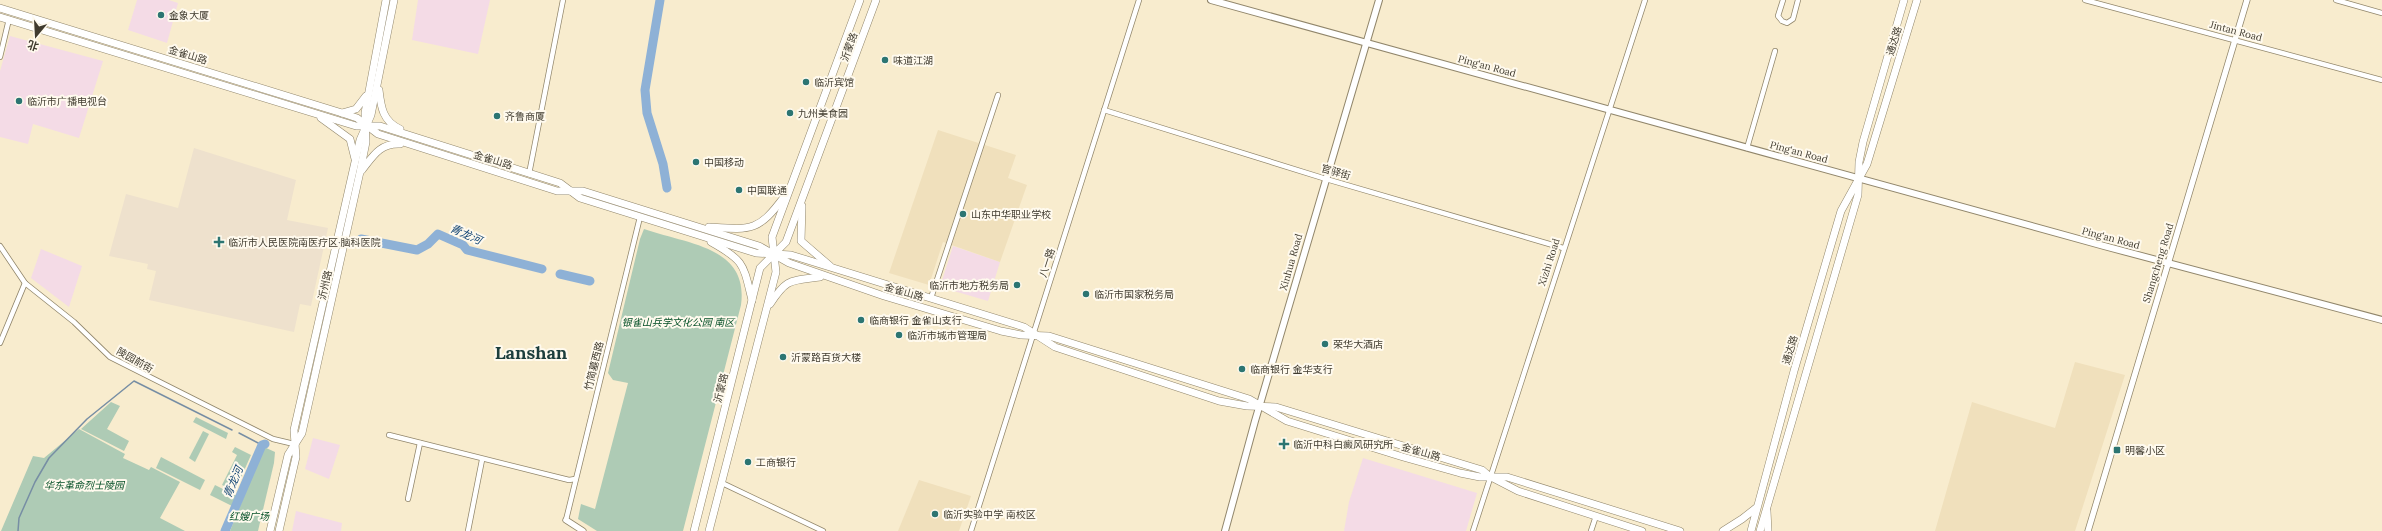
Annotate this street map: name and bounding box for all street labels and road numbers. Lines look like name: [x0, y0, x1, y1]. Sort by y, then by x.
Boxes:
street label: Jintan Road: [2208, 18, 2264, 44]
street label: 通达路: [1883, 25, 1905, 57]
street label: 沂蒙路: [838, 31, 860, 63]
street label: 金雀山路: [167, 43, 209, 67]
street label: Ping'an Road: [1457, 52, 1517, 80]
street label: Ping'an Road: [1769, 138, 1829, 166]
street label: 金雀山路: [472, 148, 514, 172]
street label: 官驿街: [1320, 162, 1352, 182]
street label: Shangcheng Road: [2140, 222, 2176, 304]
street label: Ping'an Road: [2081, 224, 2141, 252]
street label: Xinhua Road: [1277, 232, 1305, 292]
street label: Xizhi Road: [1535, 237, 1563, 287]
street label: 八一路: [1036, 247, 1058, 279]
street label: 沂州路: [315, 269, 335, 301]
street label: 金雀山路: [883, 280, 925, 304]
street label: 通达路: [1779, 334, 1801, 366]
street label: 竹简墓西路: [582, 340, 606, 392]
street label: 陵园前街: [114, 345, 156, 375]
street label: 沂蒙路: [711, 372, 731, 404]
street label: 金雀山路: [1400, 440, 1442, 464]

